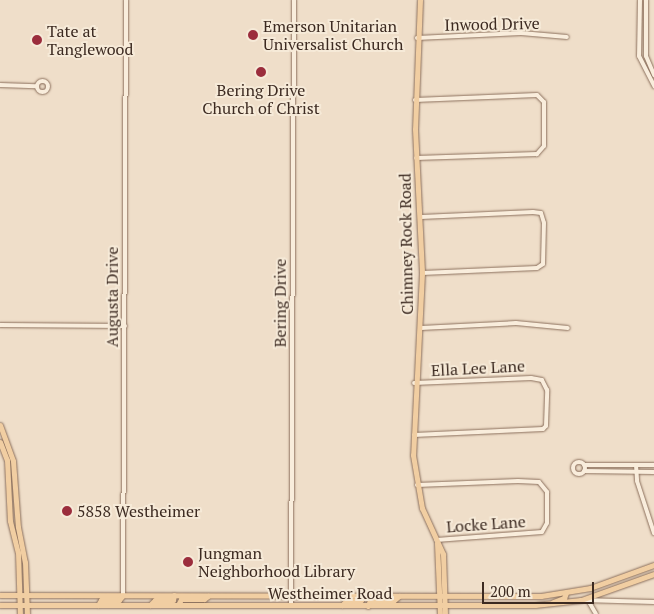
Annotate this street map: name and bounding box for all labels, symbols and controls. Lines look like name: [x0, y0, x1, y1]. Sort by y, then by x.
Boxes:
street label: Inwood Drive: [444, 14, 540, 34]
place label: Emerson Unitarian Universalist Church: [263, 16, 403, 54]
place label: Tate at Tanglewood: [47, 21, 133, 59]
marker: Emerson Unitarian Universalist Church: [247, 29, 259, 41]
marker: Tate at Tanglewood: [31, 34, 43, 46]
marker: Bering Drive Church of Christ: [255, 66, 267, 78]
place label: Bering Drive Church of Christ: [202, 80, 320, 118]
street label: Chimney Rock Road: [395, 173, 417, 315]
street label: Augusta Drive: [102, 247, 122, 347]
street label: Bering Drive: [270, 259, 290, 347]
street label: Ella Lee Lane: [431, 356, 525, 380]
place label: 5858 Westheimer: [77, 501, 200, 521]
marker: 5858 Westheimer: [61, 505, 73, 517]
street label: Locke Lane: [446, 512, 526, 536]
place label: Jungman Neighborhood Library: [198, 543, 355, 581]
marker: Jungman Neighborhood Library: [182, 556, 194, 568]
scale bar: [484, 572, 596, 604]
text: 200 m: [490, 581, 531, 601]
street label: Westheimer Road: [268, 583, 392, 603]

